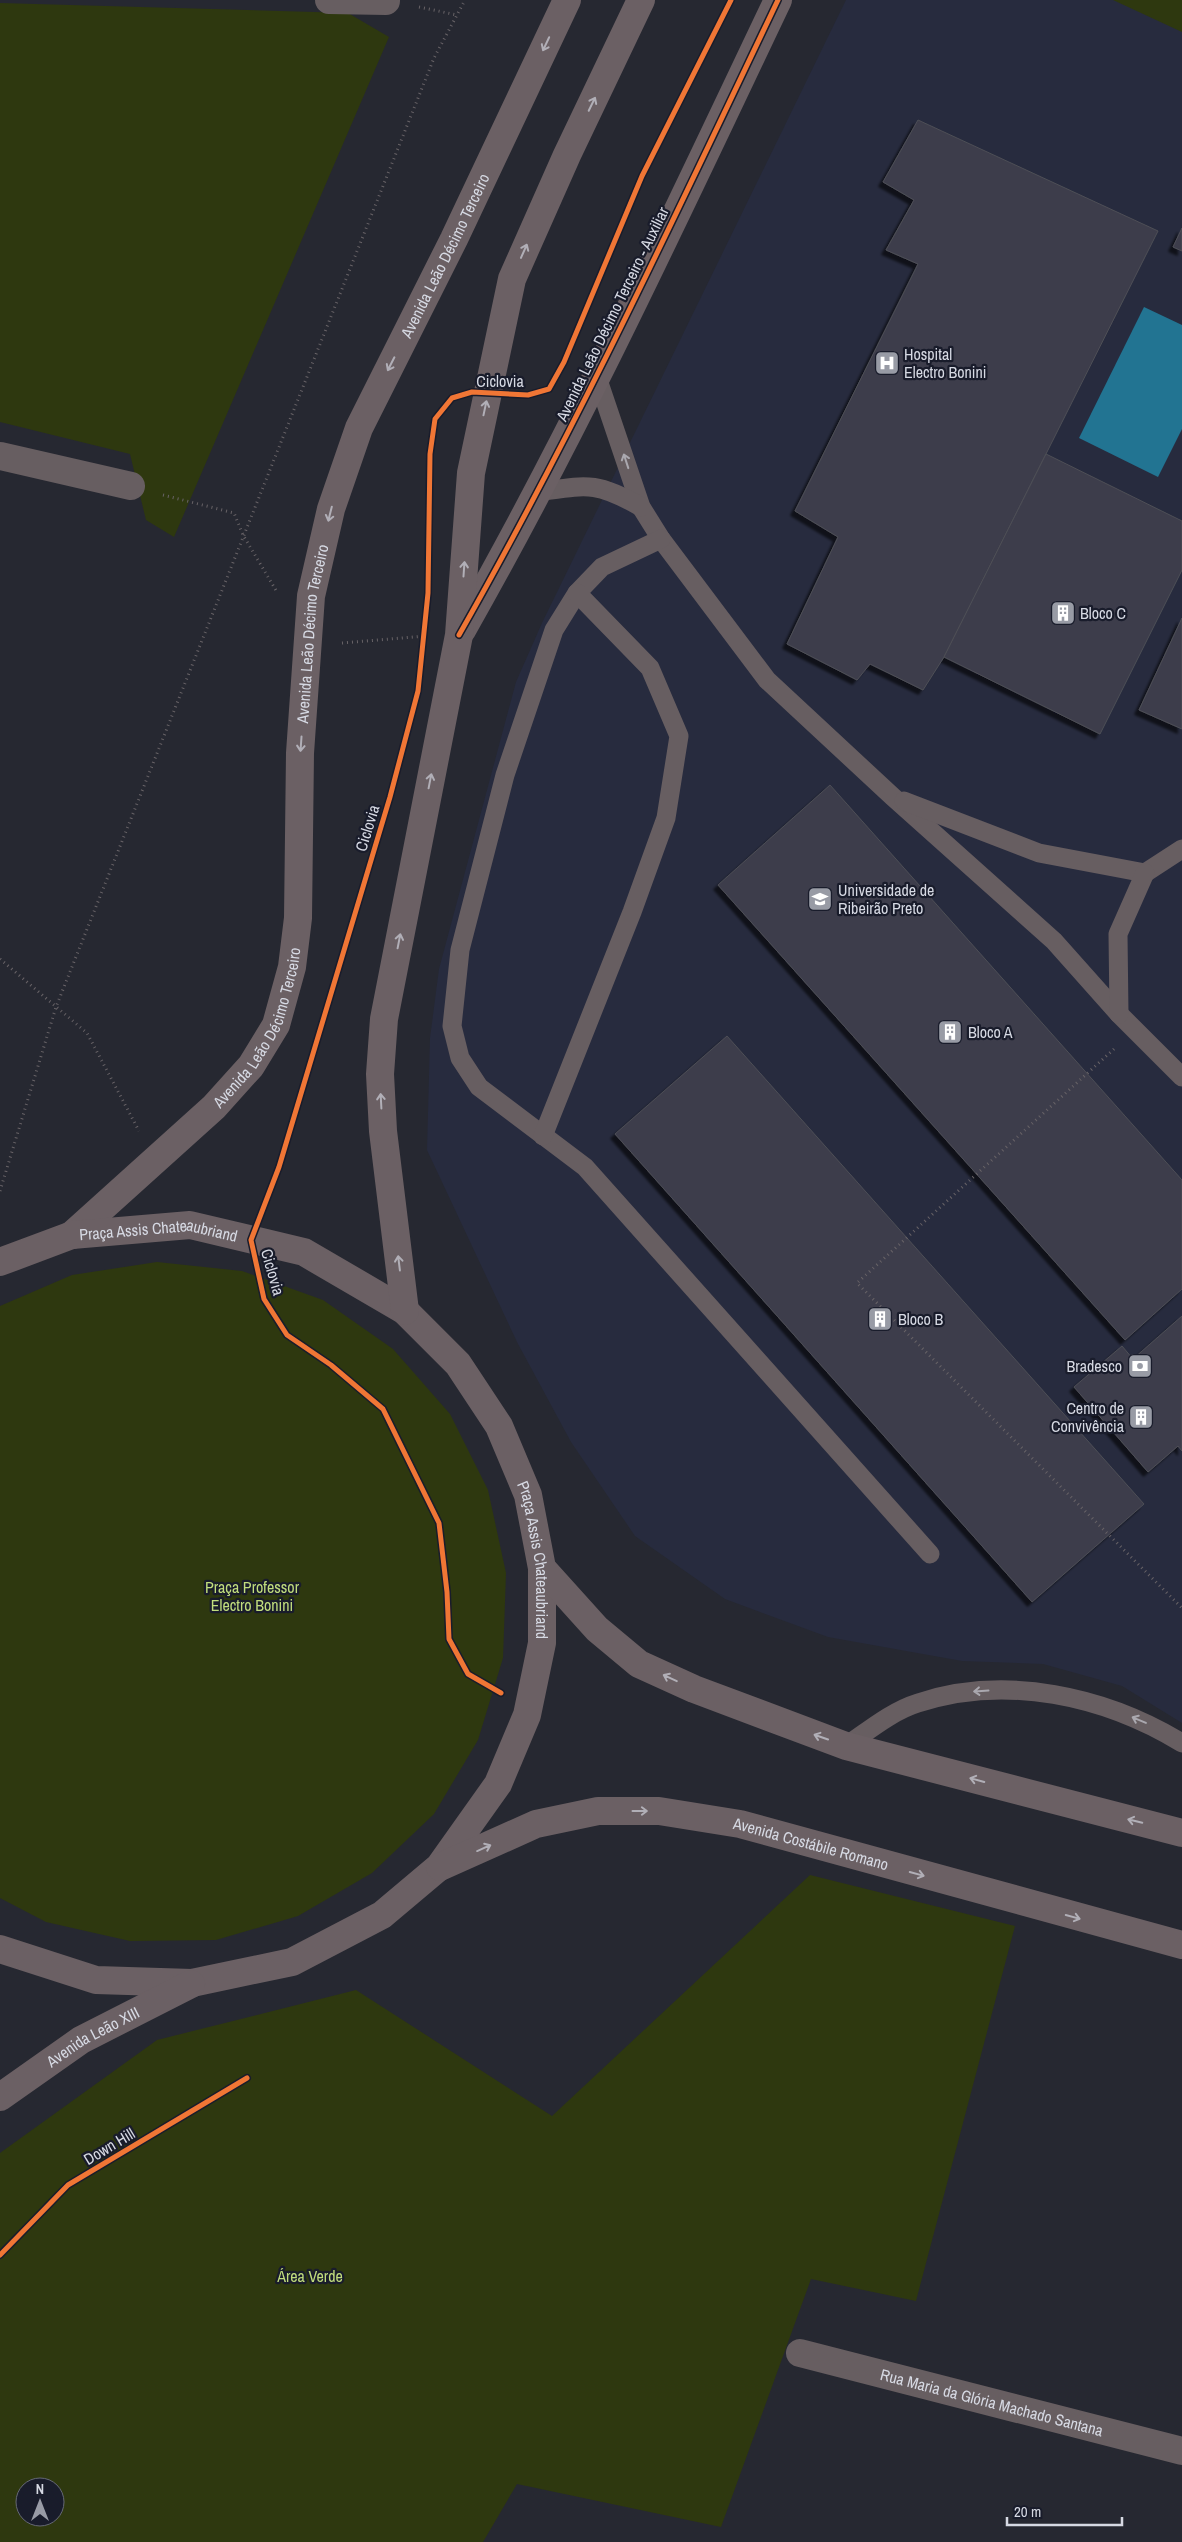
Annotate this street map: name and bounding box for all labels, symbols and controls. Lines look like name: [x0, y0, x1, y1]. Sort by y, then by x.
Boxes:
one-way arrow: [541, 36, 550, 51]
one-way arrow: [587, 96, 597, 111]
street label: Avenida Leão Décimo Terceiro: [395, 170, 494, 342]
street label: Avenida Leão Décimo Terceiro - Auxiliar: [550, 203, 674, 426]
one-way arrow: [520, 244, 530, 259]
place label: Hospital Electro Bonini: [904, 343, 986, 383]
hospital icon: Hospital Electro Bonini: [874, 350, 900, 376]
one-way arrow: [386, 356, 396, 371]
street label: Ciclovia: [476, 370, 524, 392]
one-way arrow: [481, 401, 490, 417]
one-way arrow: [620, 453, 630, 469]
one-way arrow: [325, 505, 334, 521]
street label: Avenida Leão Décimo Terceiro: [291, 542, 334, 725]
one-way arrow: [459, 562, 469, 578]
building icon: Bloco C: [1050, 600, 1076, 626]
place label: Bloco C: [1080, 602, 1126, 624]
one-way arrow: [296, 735, 305, 751]
one-way arrow: [426, 773, 435, 789]
street label: Ciclovia: [350, 801, 385, 854]
place label: Universidade de Ribeirão Preto: [838, 879, 934, 919]
school or university icon: Universidade de Ribeirão Preto: [807, 886, 833, 912]
one-way arrow: [395, 933, 404, 949]
street label: Avenida Leão Décimo Terceiro: [207, 946, 305, 1113]
building icon: Bloco A: [937, 1019, 963, 1045]
place label: Bloco A: [968, 1021, 1013, 1043]
one-way arrow: [376, 1094, 386, 1110]
street label: Praça Assis Chateaubriand: [78, 1214, 240, 1247]
street label: Ciclovia: [256, 1246, 290, 1298]
one-way arrow: [394, 1255, 404, 1271]
building icon: Bloco B: [867, 1306, 893, 1332]
place label: Bloco B: [898, 1308, 943, 1330]
bank icon: Bradesco: [1127, 1353, 1153, 1379]
place label: Bradesco: [1067, 1355, 1122, 1377]
place label: Centro de Convivência: [1051, 1397, 1125, 1437]
building icon: Centro de Convivência: [1128, 1404, 1154, 1430]
street label: Praça Assis Chateaubriand: [512, 1477, 553, 1639]
park label: Praça Professor Electro Bonini: [205, 1576, 300, 1616]
one-way arrow: [662, 1673, 677, 1683]
one-way arrow: [974, 1686, 990, 1695]
one-way arrow: [1132, 1715, 1147, 1725]
one-way arrow: [814, 1732, 829, 1741]
one-way arrow: [970, 1775, 986, 1784]
one-way arrow: [631, 1806, 647, 1816]
street label: Avenida Costábile Romano: [731, 1812, 891, 1875]
one-way arrow: [1127, 1816, 1143, 1825]
one-way arrow: [476, 1842, 491, 1852]
one-way arrow: [908, 1869, 924, 1879]
one-way arrow: [1065, 1913, 1081, 1922]
street label: Avenida Leão XIII: [41, 2001, 143, 2073]
street label: Down Hill: [79, 2122, 139, 2170]
park label: Área Verde: [276, 2265, 343, 2287]
street label: Rua Maria da Glória Machado Santana: [878, 2363, 1106, 2442]
north arrow: [15, 2477, 65, 2527]
text: N: [36, 2480, 44, 2498]
scale bar: [1007, 2494, 1122, 2526]
text: 20 m: [1014, 2501, 1041, 2522]

